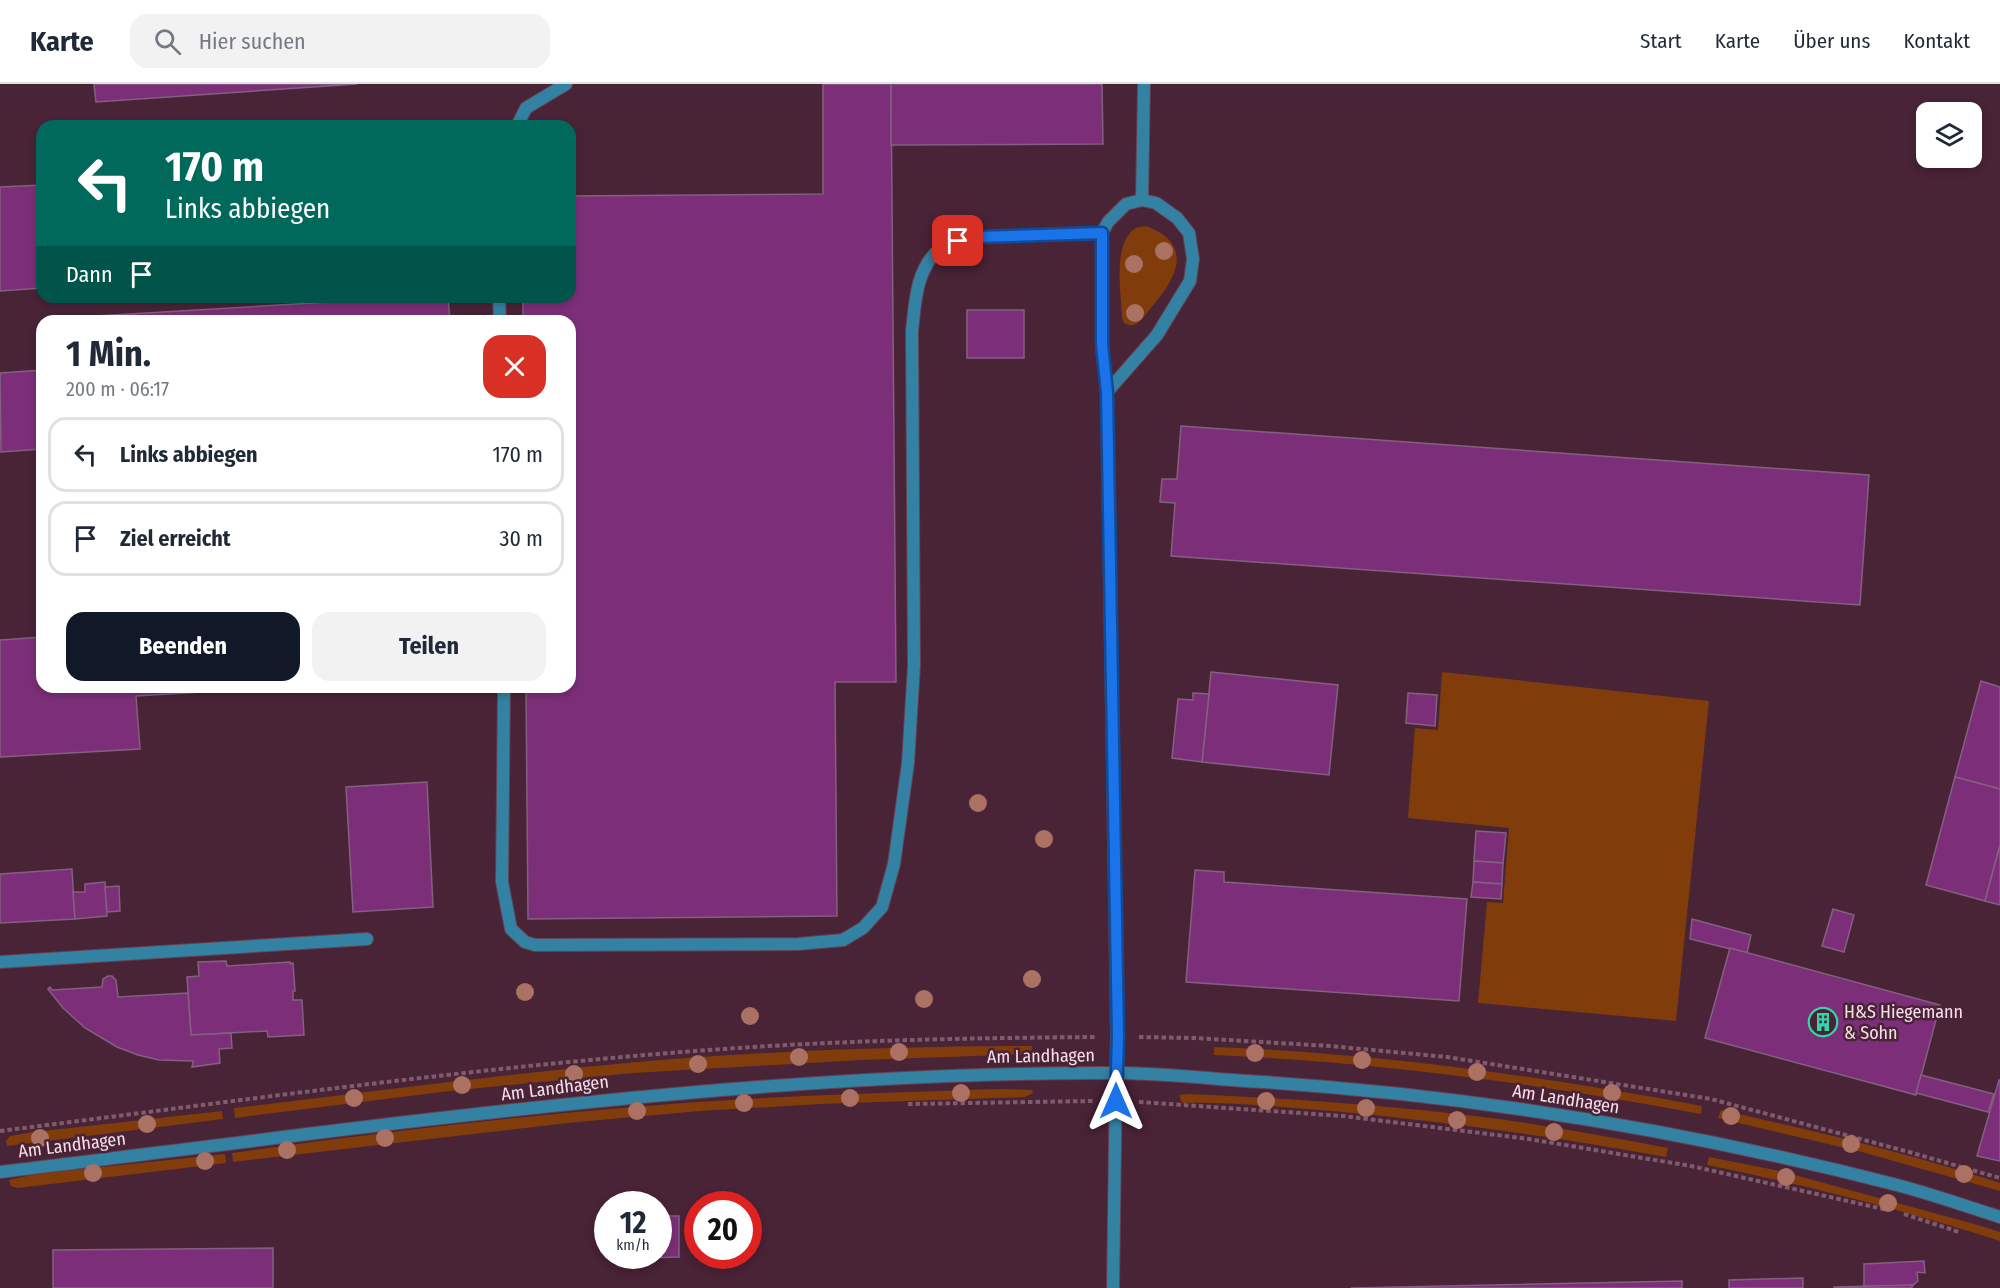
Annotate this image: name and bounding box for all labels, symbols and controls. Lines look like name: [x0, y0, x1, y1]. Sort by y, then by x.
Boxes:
search box: [130, 14, 550, 68]
text: Karte: [30, 25, 94, 58]
icon: search: [151, 25, 184, 58]
text: Hier suchen: [199, 28, 306, 55]
text: Start: [1640, 28, 1682, 54]
text: Karte: [1715, 28, 1760, 54]
text: Über uns: [1793, 28, 1870, 54]
text: Kontakt: [1903, 28, 1970, 54]
map controls: [1916, 102, 1982, 168]
button: layers: [1916, 102, 1982, 168]
text: 170 m: [165, 142, 264, 192]
icon: left: [66, 144, 144, 222]
text: Links abbiegen: [165, 193, 330, 225]
pin: [932, 215, 983, 266]
icon: arrive: [941, 224, 974, 257]
icon: arrive: [125, 258, 158, 291]
text: Dann: [66, 261, 113, 288]
text: 1 Min.: [66, 332, 151, 376]
button: close: [483, 335, 546, 398]
text: 200 m · 06:17: [66, 377, 169, 401]
icon: left: [69, 438, 102, 471]
text: Links abbiegen: [120, 441, 258, 468]
text: 170 m: [492, 441, 543, 468]
icon: arrive: [69, 522, 102, 555]
text: Ziel erreicht: [120, 525, 231, 552]
text: 30 m: [500, 525, 543, 552]
button: Beenden: [66, 612, 300, 681]
button: Teilen: [312, 612, 546, 681]
place label: H&S Hiegemann & Sohn: [1844, 1001, 1963, 1044]
building icon: H&S Hiegemann & Sohn: [1807, 1006, 1839, 1038]
street label: Am Landhagen: [987, 1044, 1095, 1068]
position arrow: [1084, 1069, 1148, 1133]
street label: Am Landhagen: [500, 1070, 610, 1106]
street label: Am Landhagen: [1511, 1080, 1621, 1118]
street label: Am Landhagen: [17, 1127, 127, 1163]
speed limit sign: 20: [684, 1191, 762, 1269]
text: 12: [620, 1205, 646, 1241]
text: km/h: [616, 1236, 650, 1254]

